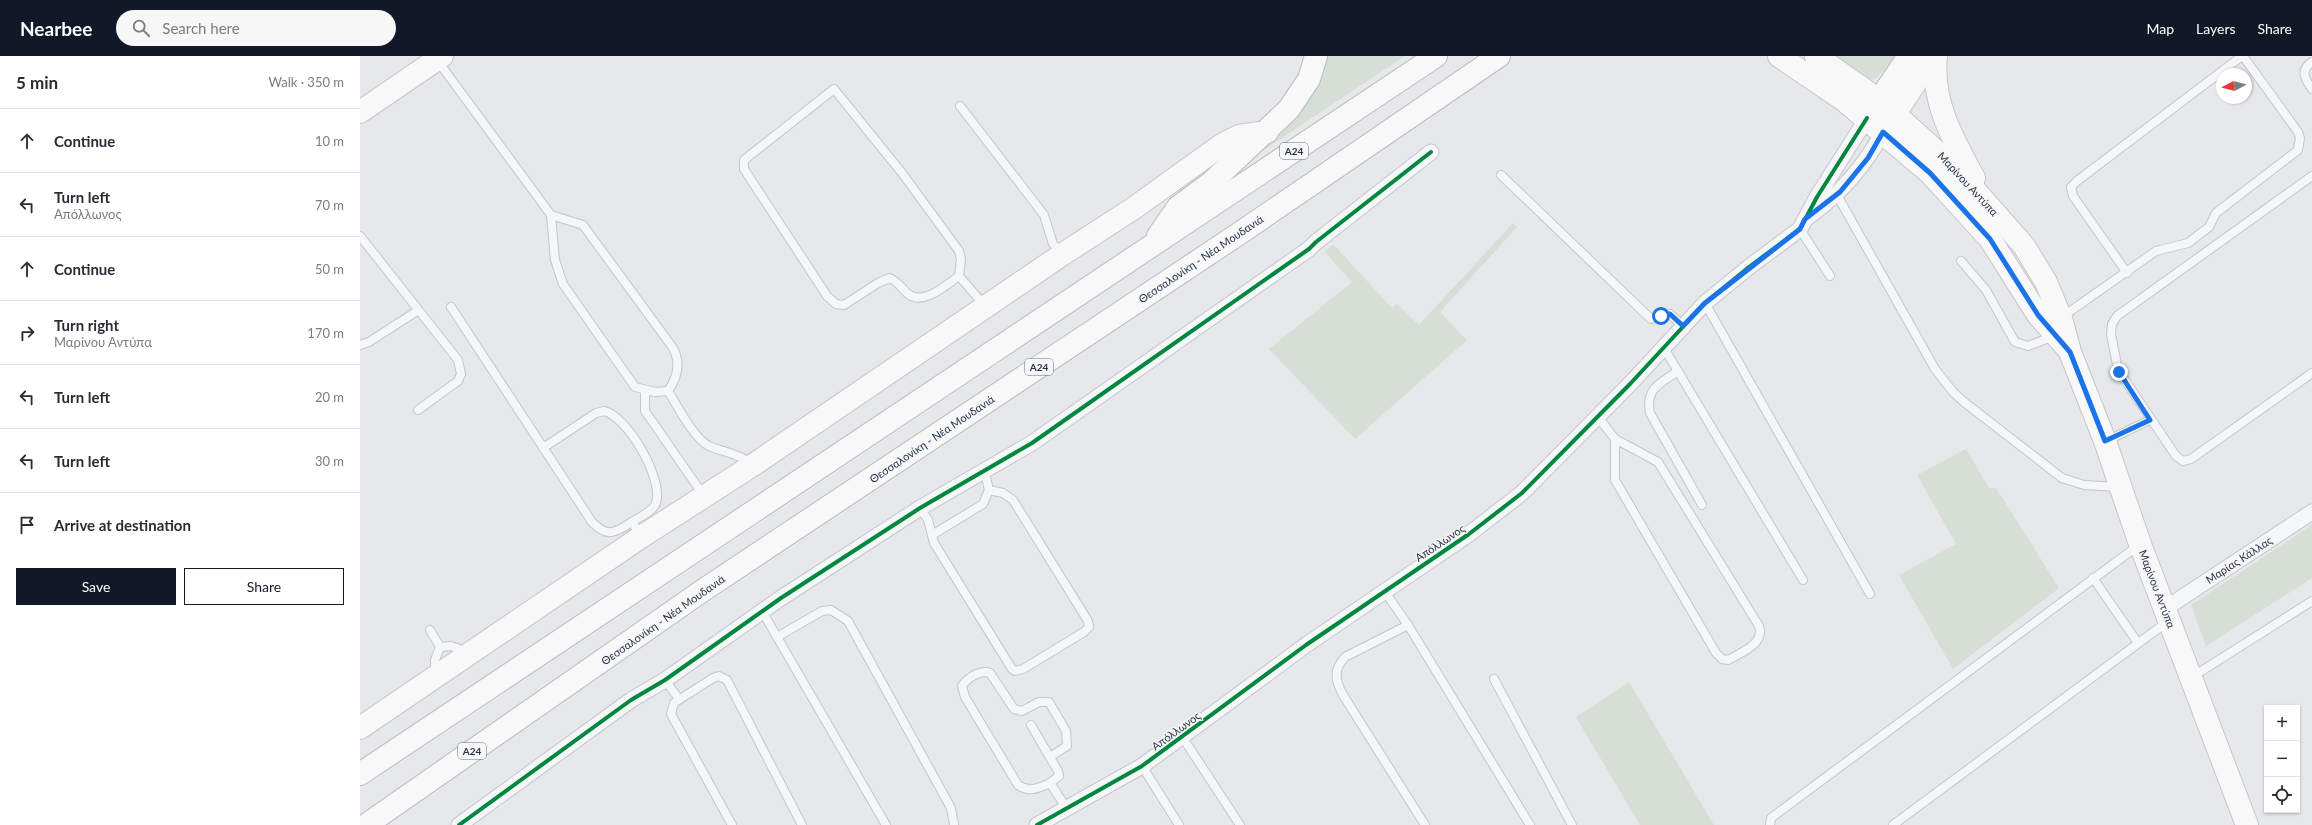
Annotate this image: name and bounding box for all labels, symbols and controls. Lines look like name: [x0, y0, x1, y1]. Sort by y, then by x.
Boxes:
search box: [116, 10, 396, 46]
text: Nearbee: [20, 17, 92, 40]
icon: search: [130, 17, 152, 39]
text: Search here: [162, 19, 240, 37]
text: Map: [2146, 20, 2174, 37]
text: Layers: [2196, 20, 2236, 37]
text: Share: [2258, 20, 2292, 37]
north arrow: [2216, 68, 2252, 104]
text: 5 min: [16, 72, 58, 93]
text: Walk · 350 m: [268, 74, 344, 90]
icon: ahead: [16, 130, 38, 152]
text: Continue: [54, 132, 115, 150]
text: 10 m: [315, 133, 344, 149]
road number: Α24: [1280, 143, 1308, 159]
street label: Μαρίνου Αντύπα: [1935, 149, 2002, 219]
text: Turn left: [54, 188, 110, 206]
icon: left: [16, 194, 38, 216]
text: 70 m: [315, 197, 344, 213]
text: Απόλλωνος: [54, 206, 121, 222]
street label: Θεσσαλονίκη - Νέα Μουδανιά: [1136, 212, 1266, 305]
icon: ahead: [16, 258, 38, 280]
text: Continue: [54, 260, 115, 278]
text: 50 m: [315, 261, 344, 277]
route start: [1652, 307, 1670, 325]
text: Turn right: [54, 316, 119, 334]
icon: right: [16, 322, 38, 344]
text: 170 m: [307, 325, 344, 341]
text: Μαρίνου Αντύπα: [54, 334, 152, 350]
road number: Α24: [1025, 359, 1053, 375]
route end: [2110, 363, 2128, 381]
icon: left: [16, 386, 38, 408]
text: Turn left: [54, 388, 110, 406]
text: 20 m: [315, 389, 344, 405]
street label: Θεσσαλονίκη - Νέα Μουδανιά: [867, 392, 997, 485]
icon: left: [16, 450, 38, 472]
text: Turn left: [54, 452, 110, 470]
text: 30 m: [315, 453, 344, 469]
icon: arrive: [16, 514, 38, 536]
text: Arrive at destination: [54, 516, 191, 534]
street label: Απόλλωνος: [1412, 521, 1467, 564]
street label: Μαρίας Κάλλας: [2203, 533, 2274, 586]
street label: Μαρίνου Αντύπα: [2137, 548, 2179, 630]
button: Save: [16, 568, 176, 605]
button: Share: [184, 568, 344, 605]
street label: Θεσσαλονίκη - Νέα Μουδανιά: [598, 572, 727, 667]
map controls: [2264, 705, 2300, 813]
button: +: [2264, 705, 2300, 741]
street label: Απόλλωνος: [1149, 709, 1203, 753]
button: −: [2264, 741, 2300, 777]
road number: Α24: [458, 743, 486, 759]
button: locate: [2264, 777, 2300, 813]

